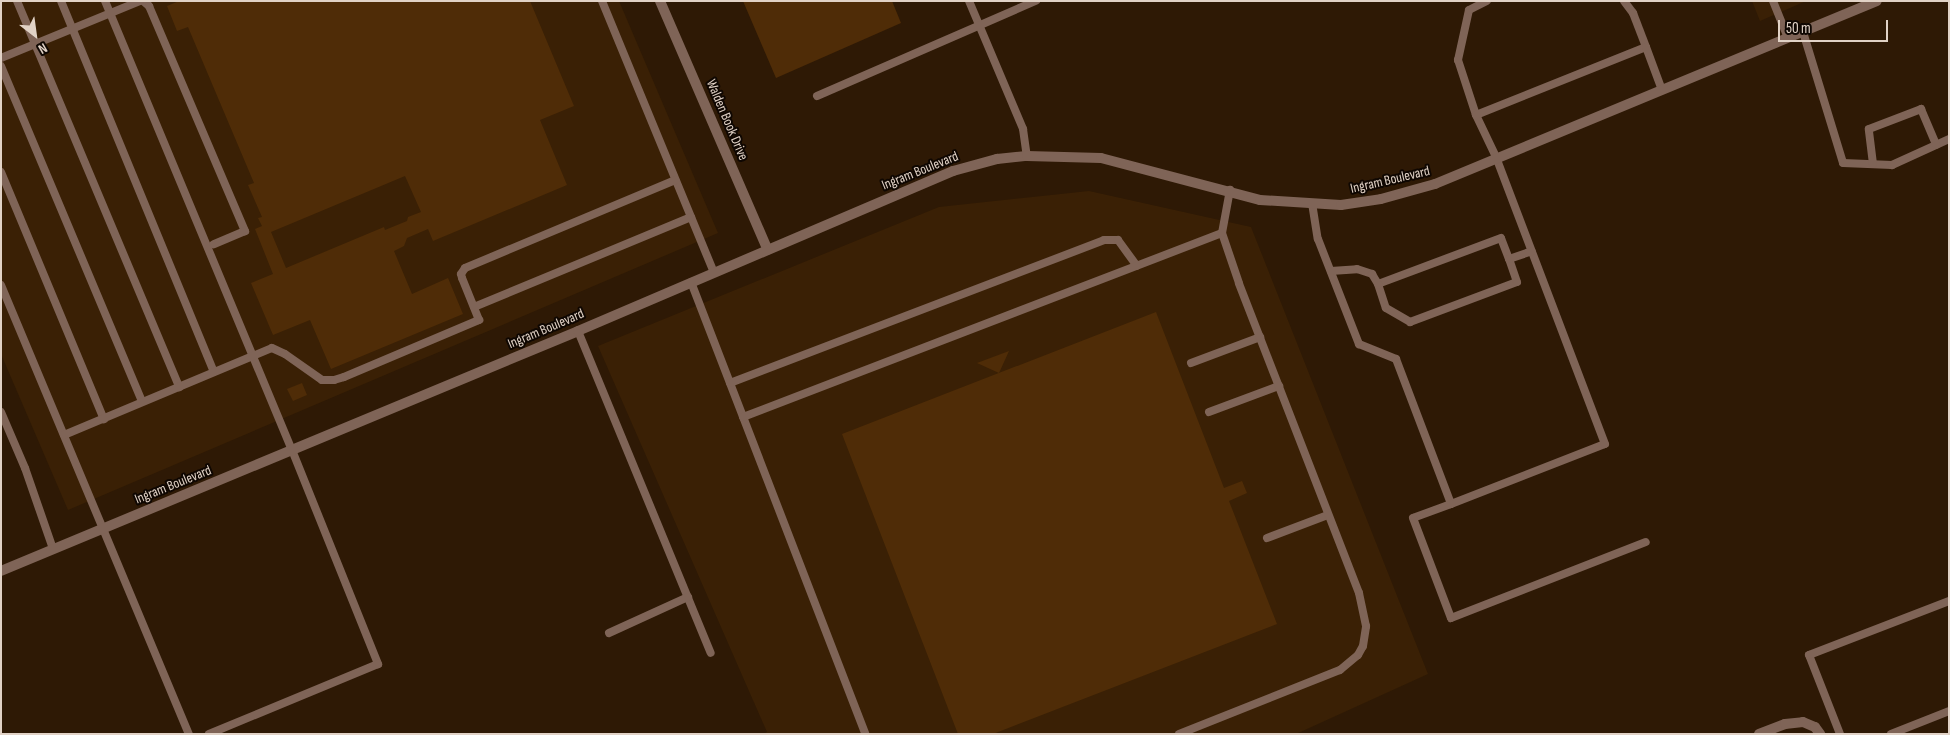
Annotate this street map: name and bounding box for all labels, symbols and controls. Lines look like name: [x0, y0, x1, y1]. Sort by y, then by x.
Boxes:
north arrow: [10, 10, 60, 60]
scale bar: [1780, 10, 1890, 42]
text: 50 m: [1786, 19, 1811, 38]
text: N: [35, 39, 50, 58]
street label: Walden Book Drive: [702, 77, 752, 163]
street label: Ingram Boulevard: [879, 148, 961, 194]
street label: Ingram Boulevard: [1349, 163, 1431, 197]
street label: Ingram Boulevard: [505, 305, 587, 353]
street label: Ingram Boulevard: [132, 462, 214, 508]

